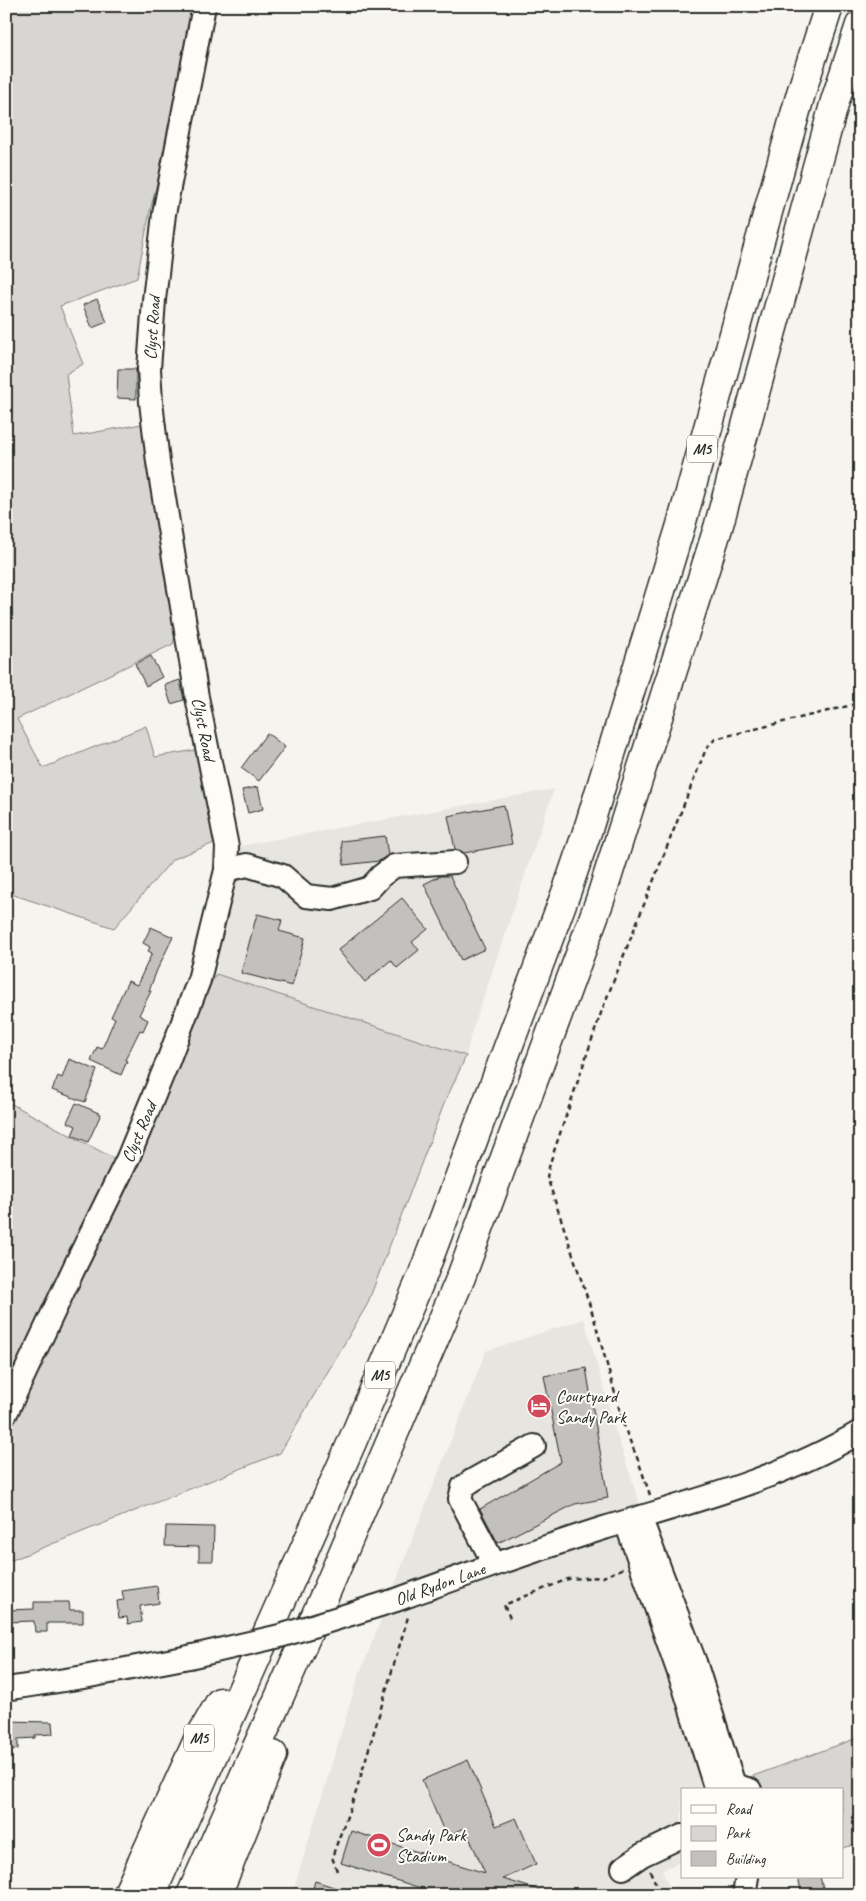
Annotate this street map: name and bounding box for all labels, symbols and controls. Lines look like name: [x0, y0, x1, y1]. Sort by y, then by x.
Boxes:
street label: Clyst Road: [139, 292, 165, 361]
road number: M5: [687, 436, 717, 462]
street label: Clyst Road: [187, 696, 221, 765]
street label: Clyst Road: [116, 1096, 163, 1166]
road number: M5: [365, 1362, 395, 1388]
place label: Courtyard Sandy Park: [556, 1385, 627, 1428]
hotel icon: Courtyard Sandy Park: [526, 1393, 552, 1419]
street label: Old Rydon Lane: [392, 1557, 489, 1610]
road number: M5: [184, 1725, 214, 1752]
legend: [681, 1788, 844, 1878]
text: Road: [726, 1800, 753, 1819]
place label: Sandy Park Stadium: [396, 1824, 467, 1867]
text: Park: [726, 1824, 751, 1843]
sports icon: Sandy Park Stadium: [366, 1832, 392, 1858]
text: Building: [726, 1850, 766, 1869]

